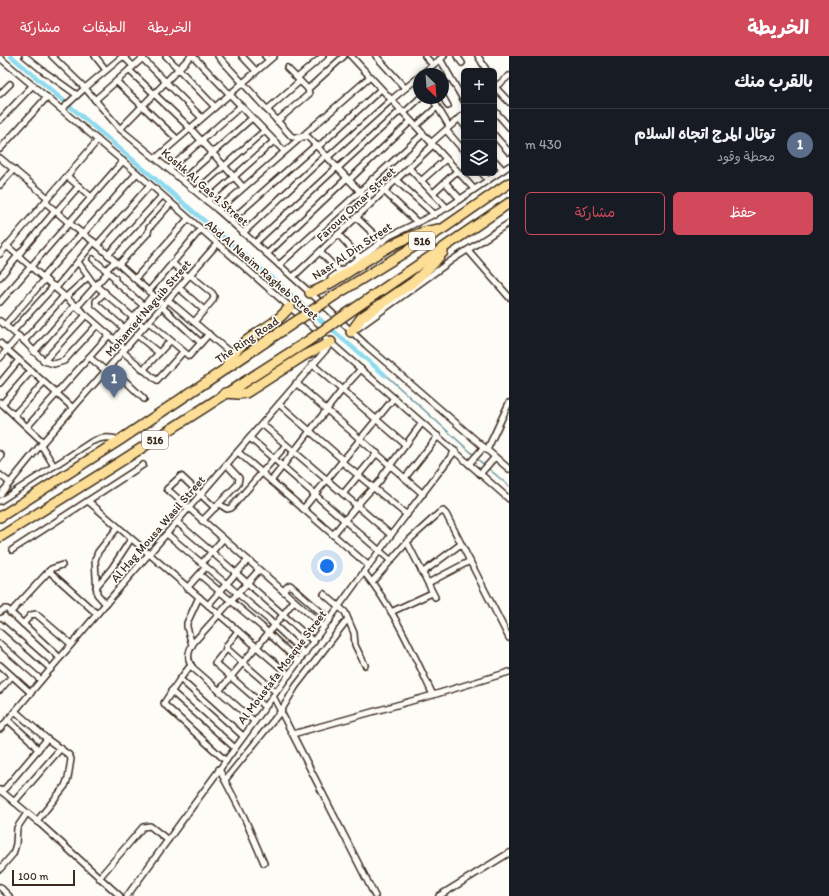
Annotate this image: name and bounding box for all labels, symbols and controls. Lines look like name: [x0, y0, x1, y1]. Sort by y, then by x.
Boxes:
text: الخريطة: [747, 16, 809, 39]
text: مشاركة: [20, 19, 60, 36]
text: الطبقات: [82, 19, 126, 36]
text: الخريطة: [148, 19, 191, 36]
north arrow: [413, 68, 449, 104]
map controls: [461, 68, 497, 176]
button: +: [461, 68, 497, 104]
text: بالقرب منك: [735, 71, 813, 91]
button: −: [461, 104, 497, 140]
text: توتال المرج اتجاه السلام: [635, 125, 775, 143]
text: 430 m: [525, 137, 562, 152]
text: 1: [797, 137, 803, 152]
button: layers: [461, 140, 497, 176]
street label: Koshk Al Gas 1 Street: [159, 145, 252, 229]
text: محطة وقود: [717, 149, 775, 164]
street label: Farouq Omar Street: [314, 163, 399, 244]
button: مشاركة: [525, 192, 665, 235]
button: حفظ: [673, 192, 813, 235]
street label: Abd Al Naeim Ragheb Street: [202, 217, 322, 323]
street label: Nasr Al Din Street: [309, 219, 395, 283]
road number: 516: [409, 232, 435, 250]
street label: Mohamed Naguib Street: [102, 256, 194, 359]
street label: The Ring Road: [213, 313, 282, 366]
pin: 1: [101, 365, 127, 398]
road number: 516: [142, 431, 168, 449]
street label: Al Hag Mousa Wasil Street: [108, 473, 208, 585]
your location: [317, 556, 337, 576]
street label: Al Moustafa Mosque Street: [235, 607, 330, 727]
scale bar: [12, 868, 75, 887]
text: 100 m: [18, 870, 48, 883]

